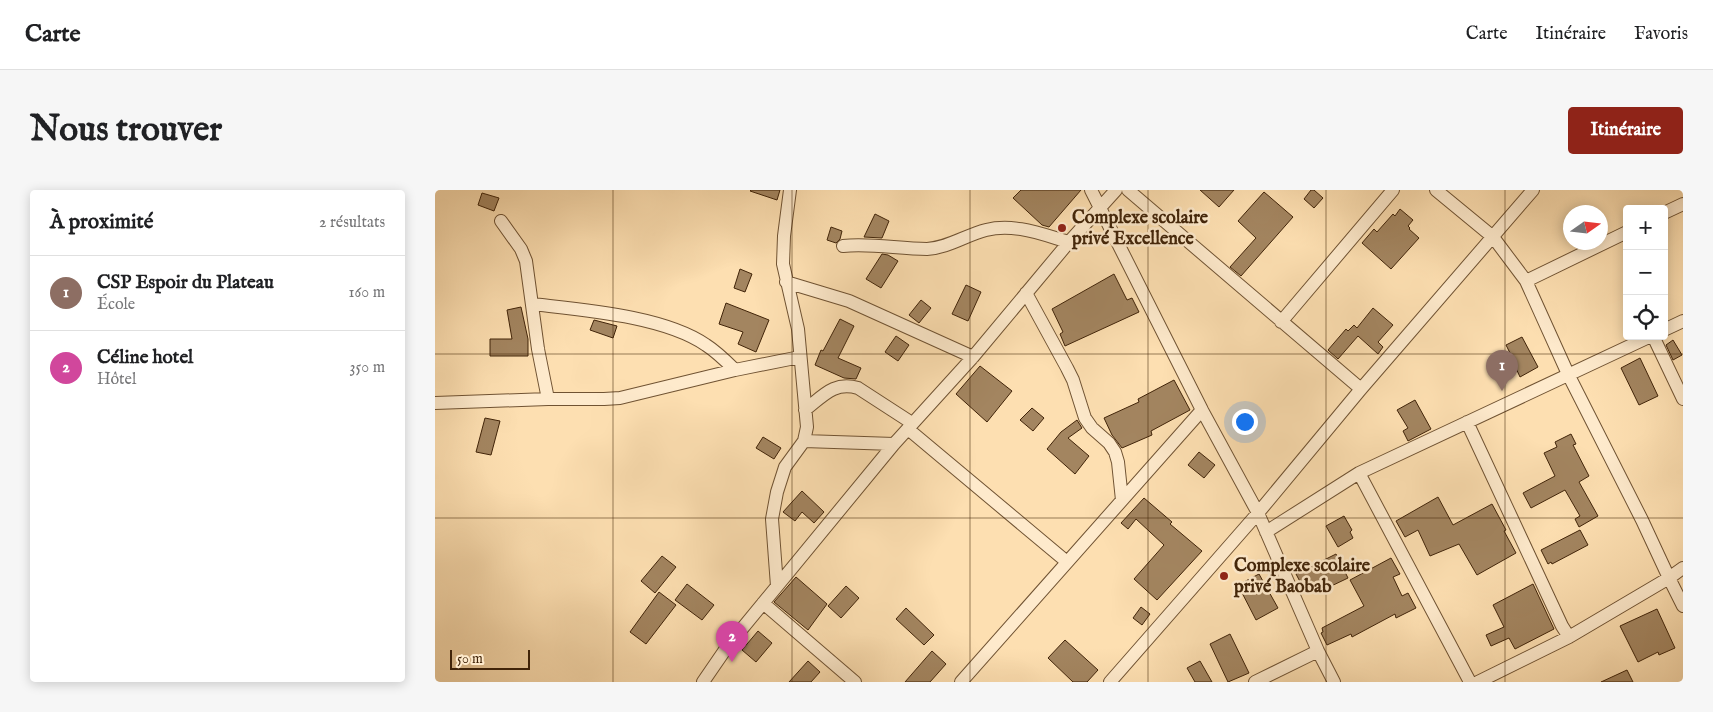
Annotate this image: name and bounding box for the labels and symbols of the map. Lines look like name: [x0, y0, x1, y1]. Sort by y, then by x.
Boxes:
north arrow: [1563, 205, 1608, 250]
place label: Complexe scolaire privé Excellence: [1071, 207, 1209, 251]
marker: Complexe scolaire privé Excellence: [1056, 222, 1068, 234]
pin: 1: [1486, 350, 1518, 391]
your location: [1232, 409, 1258, 435]
place label: Complexe scolaire privé Baobab: [1233, 555, 1371, 599]
marker: Complexe scolaire privé Baobab: [1218, 570, 1230, 582]
pin: 2: [716, 621, 748, 662]
scale bar: [450, 647, 530, 670]

